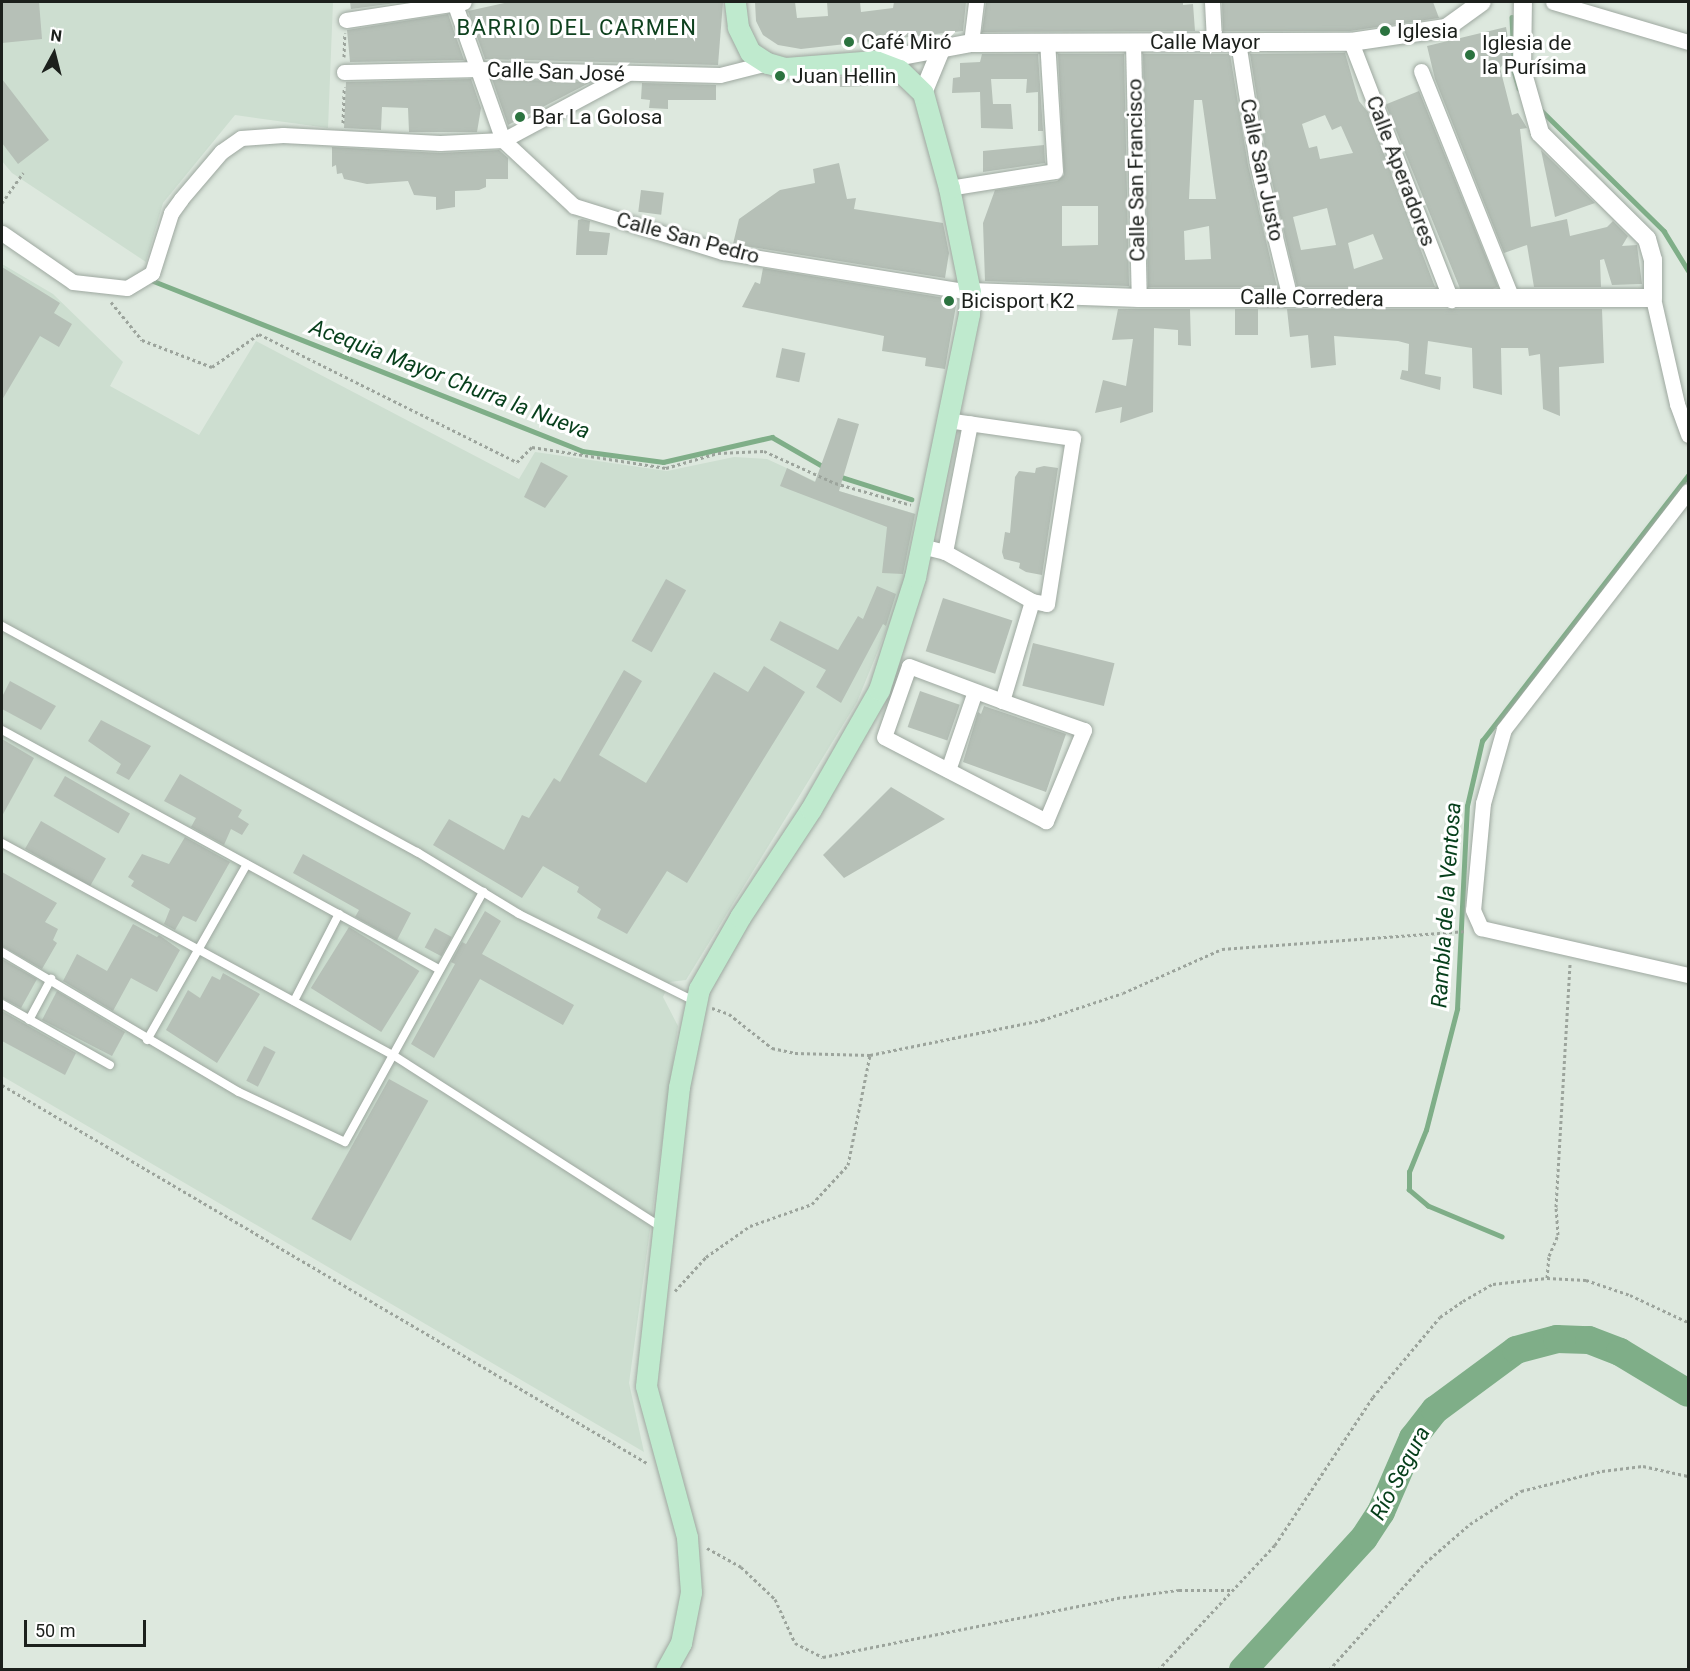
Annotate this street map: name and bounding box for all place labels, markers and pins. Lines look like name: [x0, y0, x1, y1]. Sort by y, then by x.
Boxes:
place label: Iglesia: [1397, 18, 1458, 44]
marker: Iglesia: [1378, 24, 1392, 38]
place label: Café Miró: [861, 29, 952, 55]
place label: Iglesia de la Purísima: [1482, 30, 1587, 80]
marker: Café Miró: [842, 35, 856, 49]
marker: Iglesia de la Purísima: [1463, 48, 1477, 62]
place label: Juan Hellin: [792, 63, 896, 89]
marker: Juan Hellin: [773, 69, 787, 83]
place label: Bar La Golosa: [532, 104, 662, 130]
marker: Bar La Golosa: [513, 110, 527, 124]
place label: Bicisport K2: [961, 288, 1075, 314]
marker: Bicisport K2: [942, 294, 956, 308]

